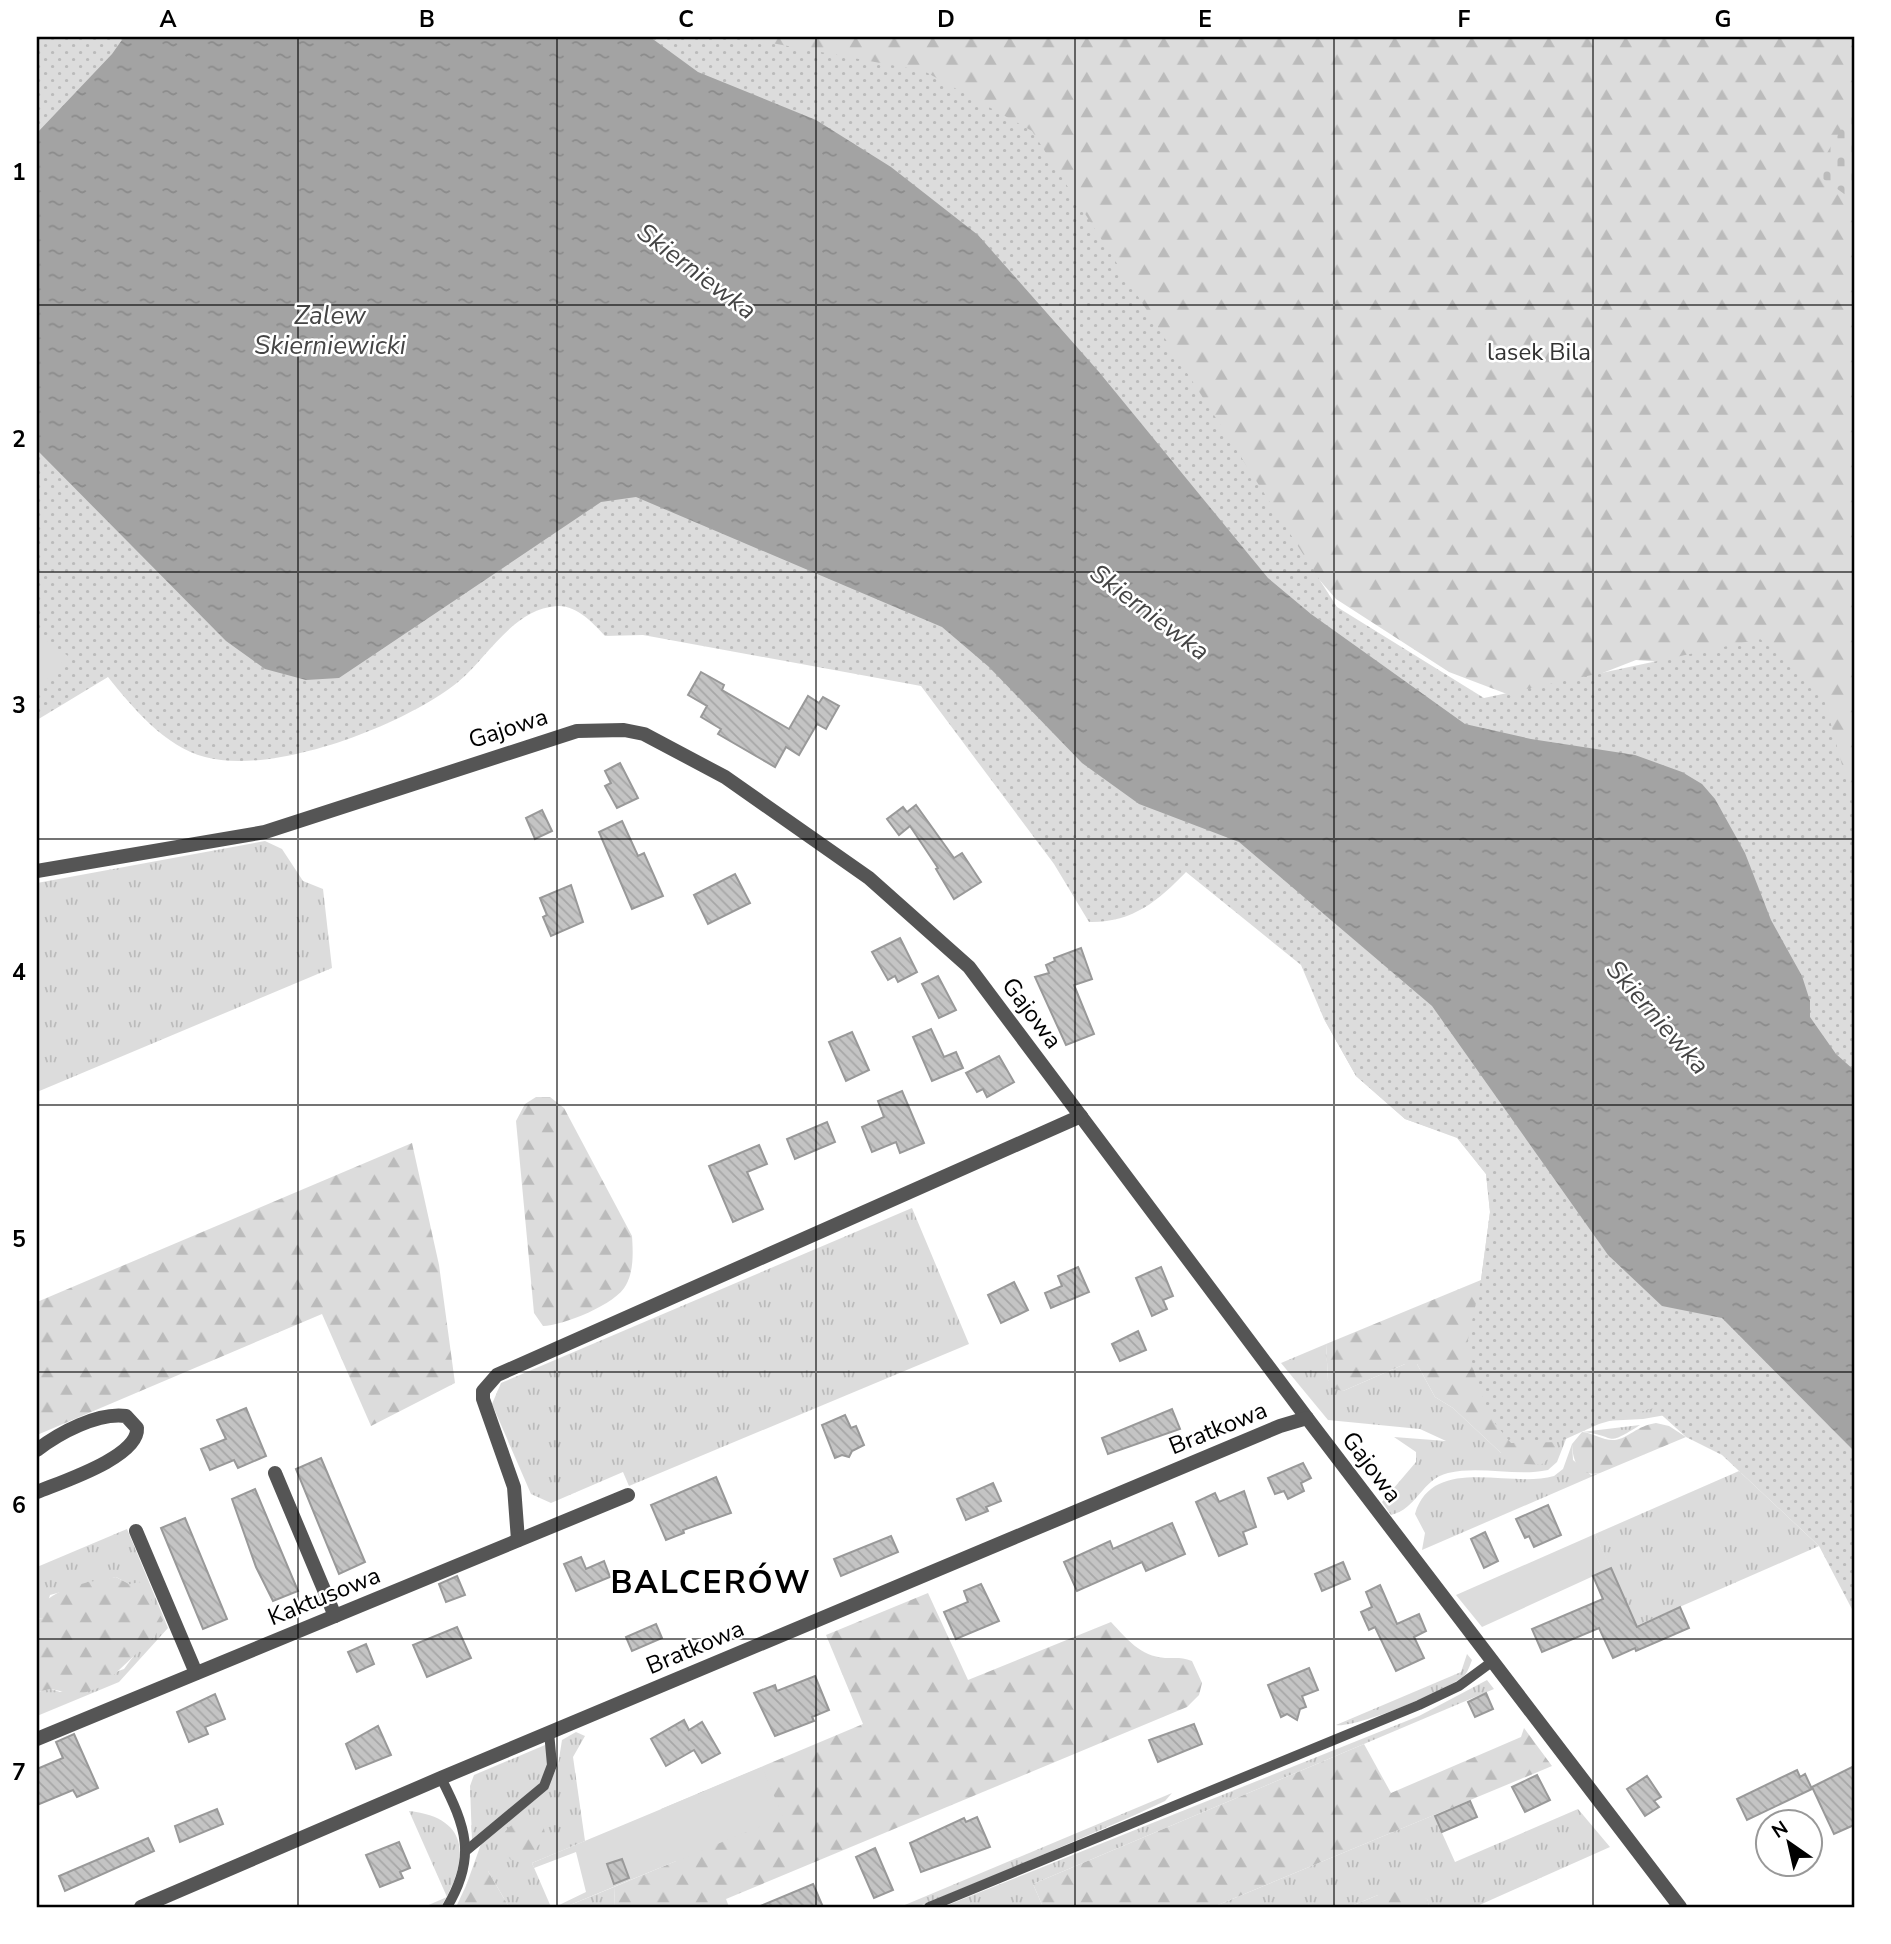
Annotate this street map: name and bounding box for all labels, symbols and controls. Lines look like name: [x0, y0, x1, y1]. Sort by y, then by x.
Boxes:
text: A: [159, 4, 177, 35]
text: B: [419, 4, 435, 35]
text: C: [678, 4, 694, 35]
text: D: [937, 4, 955, 35]
text: E: [1198, 4, 1212, 35]
text: F: [1458, 4, 1471, 35]
text: G: [1715, 4, 1731, 35]
text: 1: [12, 157, 26, 188]
water label: Skierniewka: [630, 215, 764, 328]
water label: Zalew Skierniewicki: [254, 298, 407, 363]
park label: lasek Bila: [1487, 336, 1591, 368]
text: 2: [12, 424, 26, 455]
water label: Skierniewka: [1083, 556, 1217, 669]
text: 3: [12, 690, 26, 721]
street label: Gajowa: [464, 700, 552, 756]
water label: Skierniewka: [1598, 953, 1717, 1082]
text: 4: [12, 957, 26, 988]
street label: Gajowa: [995, 971, 1069, 1055]
text: 5: [12, 1224, 26, 1255]
street label: Bratkowa: [1164, 1394, 1272, 1462]
street label: Gajowa: [1335, 1425, 1409, 1509]
text: 6: [12, 1490, 26, 1521]
street label: Kaktusowa: [263, 1559, 385, 1633]
district label: BALCERÓW: [610, 1561, 812, 1604]
street label: Bratkowa: [641, 1612, 749, 1682]
text: 7: [12, 1757, 26, 1788]
north arrow: [1755, 1808, 1825, 1878]
text: N: [1767, 1815, 1793, 1844]

